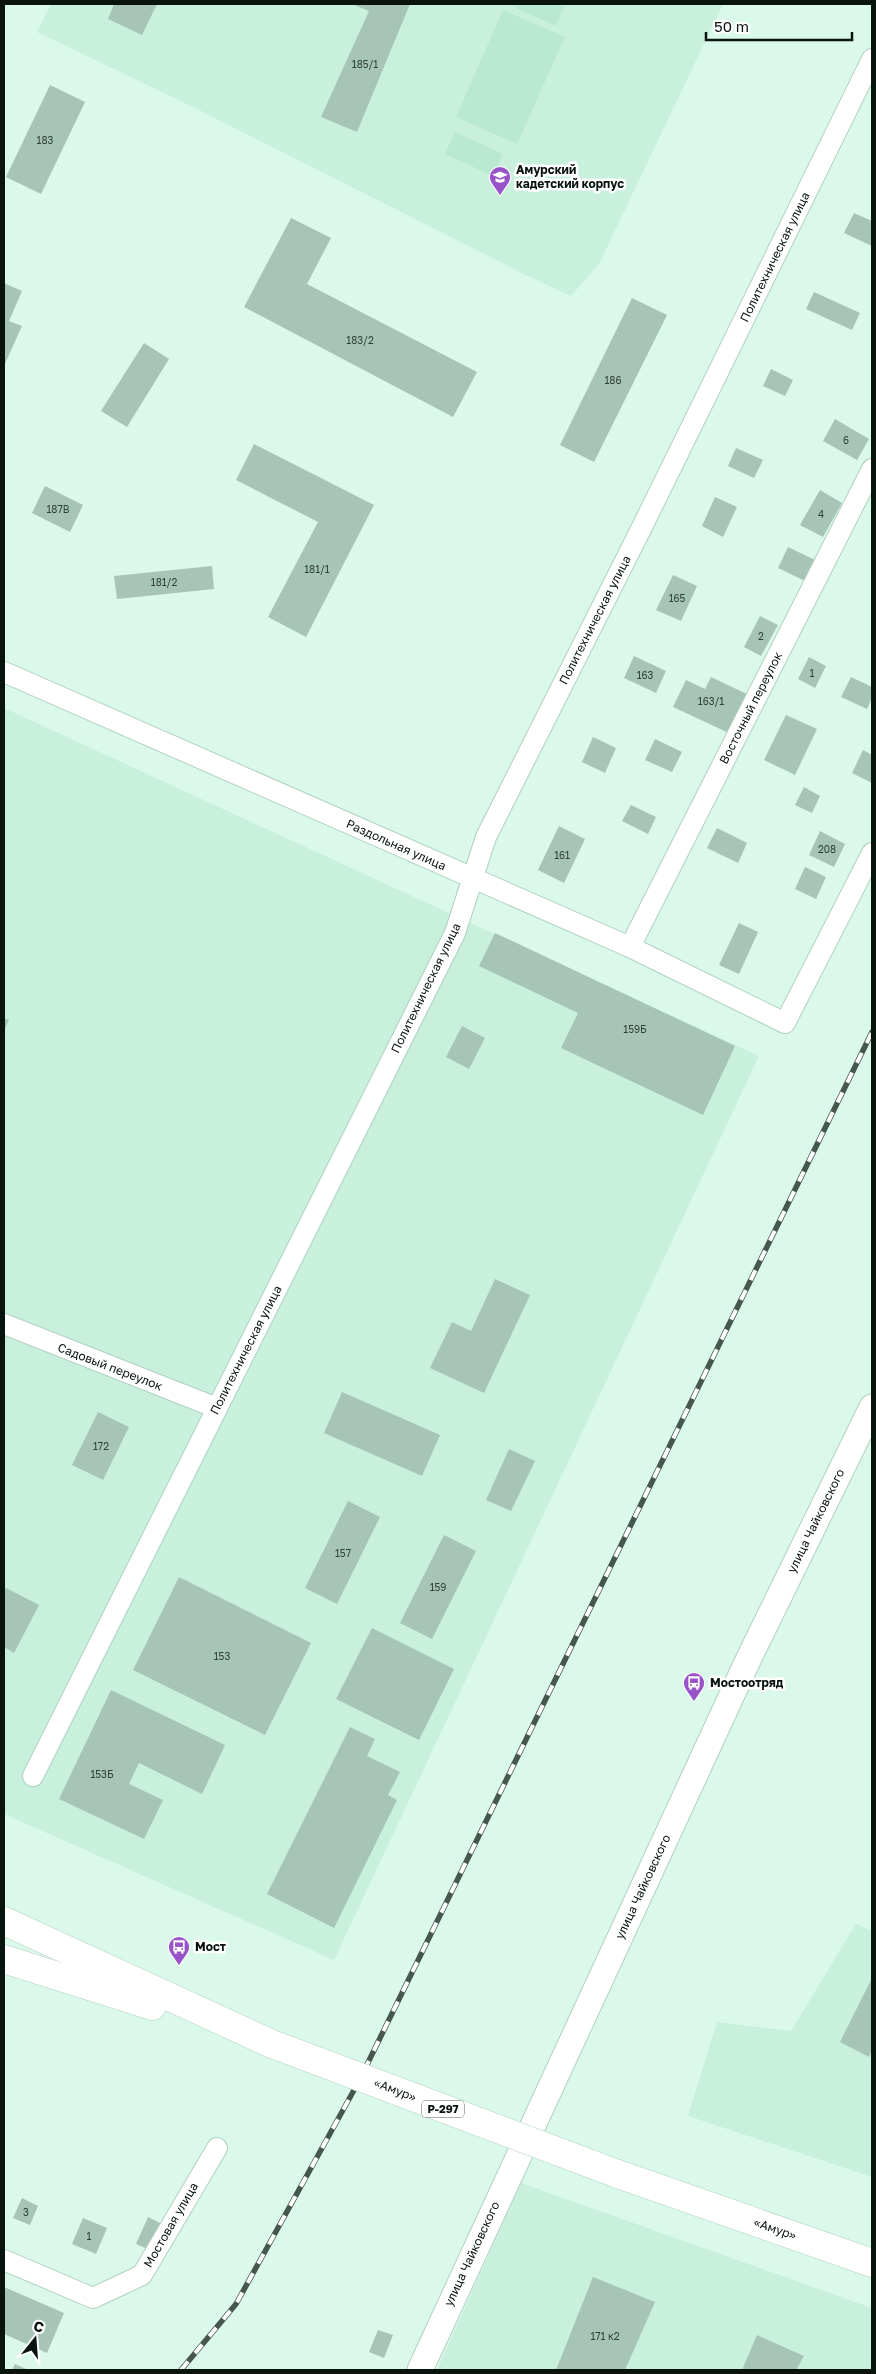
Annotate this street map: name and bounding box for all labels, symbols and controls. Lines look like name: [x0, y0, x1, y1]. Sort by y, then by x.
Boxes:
scale bar: [706, 10, 852, 42]
text: 50 m: [714, 17, 749, 35]
house number: 185/1: [352, 58, 378, 70]
house number: 183: [37, 134, 54, 146]
place label: Амурский кадетский корпус: [516, 162, 624, 191]
school or university icon: Амурский кадетский корпус: [488, 165, 512, 196]
street label: Политехническая улица: [736, 189, 813, 324]
house number: 183/2: [346, 334, 374, 346]
house number: 186: [605, 374, 622, 386]
house number: 6: [843, 434, 849, 446]
house number: 187В: [47, 503, 70, 515]
house number: 4: [818, 508, 824, 520]
street label: Политехническая улица: [555, 553, 634, 687]
house number: 181/1: [304, 563, 330, 575]
house number: 181/2: [151, 576, 177, 588]
house number: 165: [669, 592, 686, 604]
house number: 2: [758, 630, 764, 642]
street label: Восточный переулок: [716, 649, 785, 766]
house number: 1: [810, 667, 815, 679]
house number: 163: [637, 669, 654, 681]
house number: 163/1: [698, 695, 724, 707]
street label: Раздольная улица: [344, 816, 448, 873]
house number: 208: [818, 843, 836, 855]
house number: 161: [554, 849, 570, 861]
street label: Политехническая улица: [387, 920, 464, 1055]
house number: 159Б: [623, 1023, 647, 1035]
street label: Политехническая улица: [206, 1283, 285, 1417]
street label: Садовый переулок: [56, 1340, 165, 1393]
house number: 172: [93, 1440, 109, 1452]
street label: улица Чайковского: [784, 1466, 847, 1575]
house number: 157: [335, 1547, 351, 1559]
house number: 159: [430, 1581, 446, 1593]
house number: 153: [214, 1650, 230, 1662]
bus stop icon: Мостоотряд: [682, 1671, 706, 1702]
place label: Мостоотряд: [710, 1675, 784, 1690]
house number: 153Б: [90, 1768, 114, 1780]
street label: улица Чайковского: [612, 1832, 673, 1942]
bus stop icon: Мост: [167, 1935, 191, 1966]
place label: Мост: [195, 1939, 226, 1954]
street label: «Амур»: [372, 2075, 419, 2105]
road number: Р-297: [422, 2100, 464, 2118]
street label: Мостовая улица: [140, 2180, 201, 2270]
street label: улица Чайковского: [441, 2199, 502, 2309]
house number: 3: [23, 2206, 29, 2218]
street label: «Амур»: [752, 2214, 799, 2243]
house number: 1: [87, 2230, 92, 2242]
north arrow: [10, 2314, 60, 2364]
text: С: [32, 2317, 46, 2336]
house number: 171 к2: [590, 2330, 620, 2342]

